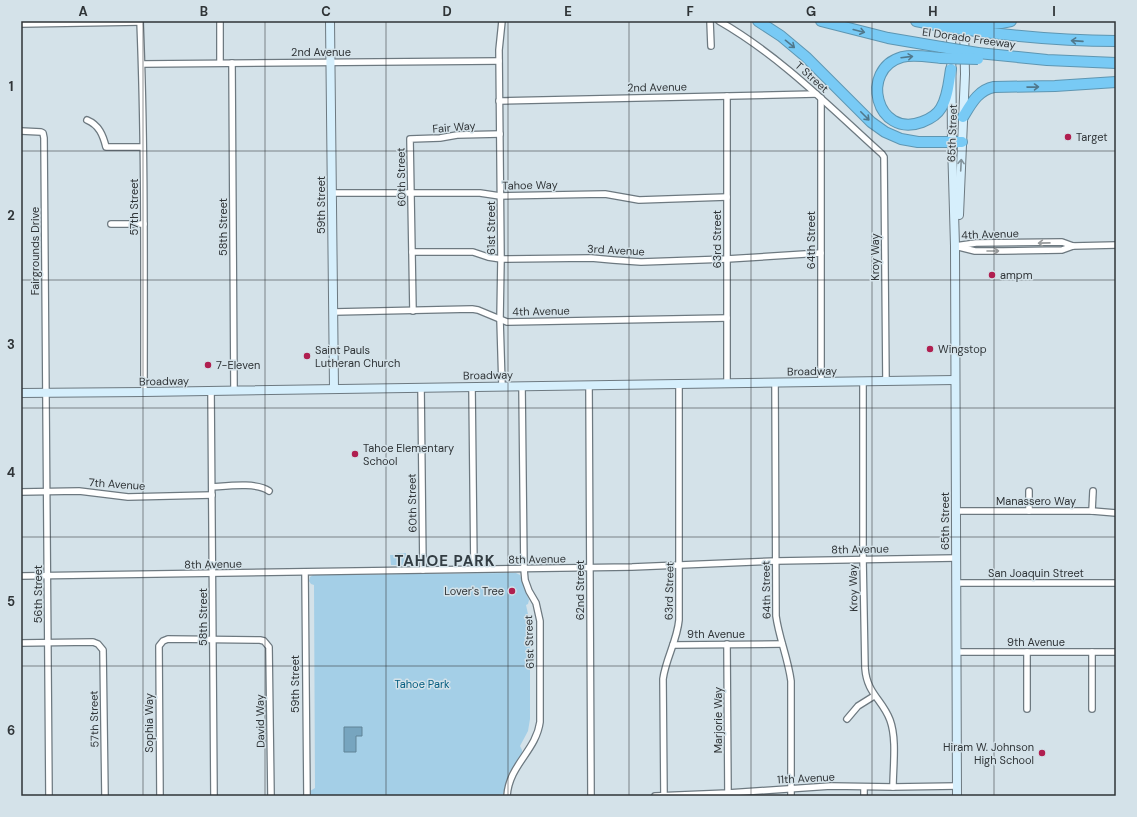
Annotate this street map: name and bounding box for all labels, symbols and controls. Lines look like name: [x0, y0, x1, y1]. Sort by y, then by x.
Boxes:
text: A: [78, 3, 88, 20]
text: B: [200, 3, 208, 20]
text: C: [321, 3, 331, 20]
text: D: [442, 3, 452, 20]
text: E: [564, 3, 572, 20]
text: F: [686, 3, 694, 20]
text: G: [806, 3, 816, 20]
text: H: [928, 3, 938, 20]
text: I: [1052, 3, 1056, 20]
street label: El Dorado Freeway: [921, 25, 1017, 51]
one-way arrow: [852, 27, 865, 35]
one-way arrow: [1071, 37, 1084, 44]
one-way arrow: [785, 39, 796, 48]
street label: 2nd Avenue: [291, 45, 351, 59]
one-way arrow: [900, 53, 913, 61]
street label: T Street: [792, 58, 832, 96]
text: 1: [9, 78, 13, 95]
street label: 2nd Avenue: [627, 79, 687, 95]
one-way arrow: [1026, 83, 1039, 91]
street label: 65th Street: [944, 104, 960, 162]
one-way arrow: [860, 111, 870, 121]
street label: Fair Way: [432, 118, 476, 136]
place label: Target: [1076, 130, 1108, 144]
marker: Target: [1063, 132, 1073, 142]
street label: 60th Street: [393, 147, 409, 207]
one-way arrow: [958, 159, 965, 172]
street label: 59th Street: [314, 176, 328, 234]
street label: 57th Street: [127, 178, 141, 236]
street label: Tahoe Way: [502, 178, 558, 192]
street label: 58th Street: [216, 198, 230, 256]
street label: 61st Street: [484, 201, 498, 255]
text: 2: [7, 207, 15, 224]
street label: Fairgrounds Drive: [28, 207, 42, 295]
street label: 63rd Street: [710, 210, 724, 268]
street label: 64th Street: [804, 211, 818, 269]
street label: 4th Avenue: [961, 226, 1019, 242]
street label: Kroy Way: [868, 233, 882, 281]
one-way arrow: [1038, 239, 1051, 246]
street label: 3rd Avenue: [587, 242, 645, 258]
one-way arrow: [986, 247, 999, 255]
place label: ampm: [1000, 268, 1033, 282]
marker: ampm: [987, 270, 997, 280]
street label: 4th Avenue: [512, 303, 570, 319]
text: 3: [7, 336, 15, 353]
place label: Wingstop: [938, 342, 987, 356]
place label: Saint Pauls Lutheran Church: [315, 343, 400, 370]
marker: Wingstop: [925, 344, 935, 354]
marker: Saint Pauls Lutheran Church: [302, 351, 312, 361]
place label: 7-Eleven: [216, 358, 260, 372]
marker: 7-Eleven: [203, 360, 213, 370]
street label: Broadway: [787, 364, 837, 378]
street label: Broadway: [463, 368, 513, 382]
street label: Broadway: [139, 374, 189, 388]
place label: Tahoe Elementary School: [363, 441, 454, 468]
marker: Tahoe Elementary School: [350, 449, 360, 459]
text: 4: [7, 464, 15, 481]
street label: 60th Street: [404, 473, 420, 533]
street label: 7th Avenue: [88, 475, 146, 493]
street label: 65th Street: [938, 492, 952, 550]
street label: Manassero Way: [996, 494, 1076, 508]
street label: 8th Avenue: [831, 541, 889, 557]
district label: TAHOE PARK: [394, 551, 496, 571]
street label: 8th Avenue: [508, 551, 566, 567]
street label: 8th Avenue: [184, 556, 242, 572]
street label: 62nd Street: [573, 560, 587, 620]
street label: 64th Street: [758, 561, 774, 619]
street label: 63rd Street: [661, 562, 677, 620]
street label: Kroy Way: [846, 564, 860, 612]
street label: 56th Street: [31, 565, 45, 623]
street label: San Joaquin Street: [988, 566, 1084, 580]
place label: Lover's Tree: [444, 584, 504, 598]
marker: Lover's Tree: [507, 586, 517, 596]
street label: 58th Street: [196, 588, 210, 646]
text: 5: [7, 593, 15, 610]
street label: 61st Street: [521, 615, 537, 669]
street label: 9th Avenue: [687, 627, 745, 641]
street label: 9th Avenue: [1007, 635, 1065, 649]
street label: 59th Street: [288, 655, 302, 713]
park label: Tahoe Park: [394, 677, 450, 691]
street label: Marjorie Way: [711, 687, 725, 753]
street label: 57th Street: [87, 690, 101, 748]
street label: Sophia Way: [142, 693, 156, 753]
street label: David Way: [253, 694, 267, 748]
text: 6: [7, 722, 15, 739]
place label: Hiram W. Johnson High School: [943, 740, 1034, 767]
marker: Hiram W. Johnson High School: [1037, 748, 1047, 758]
street label: 11th Avenue: [777, 769, 835, 787]

